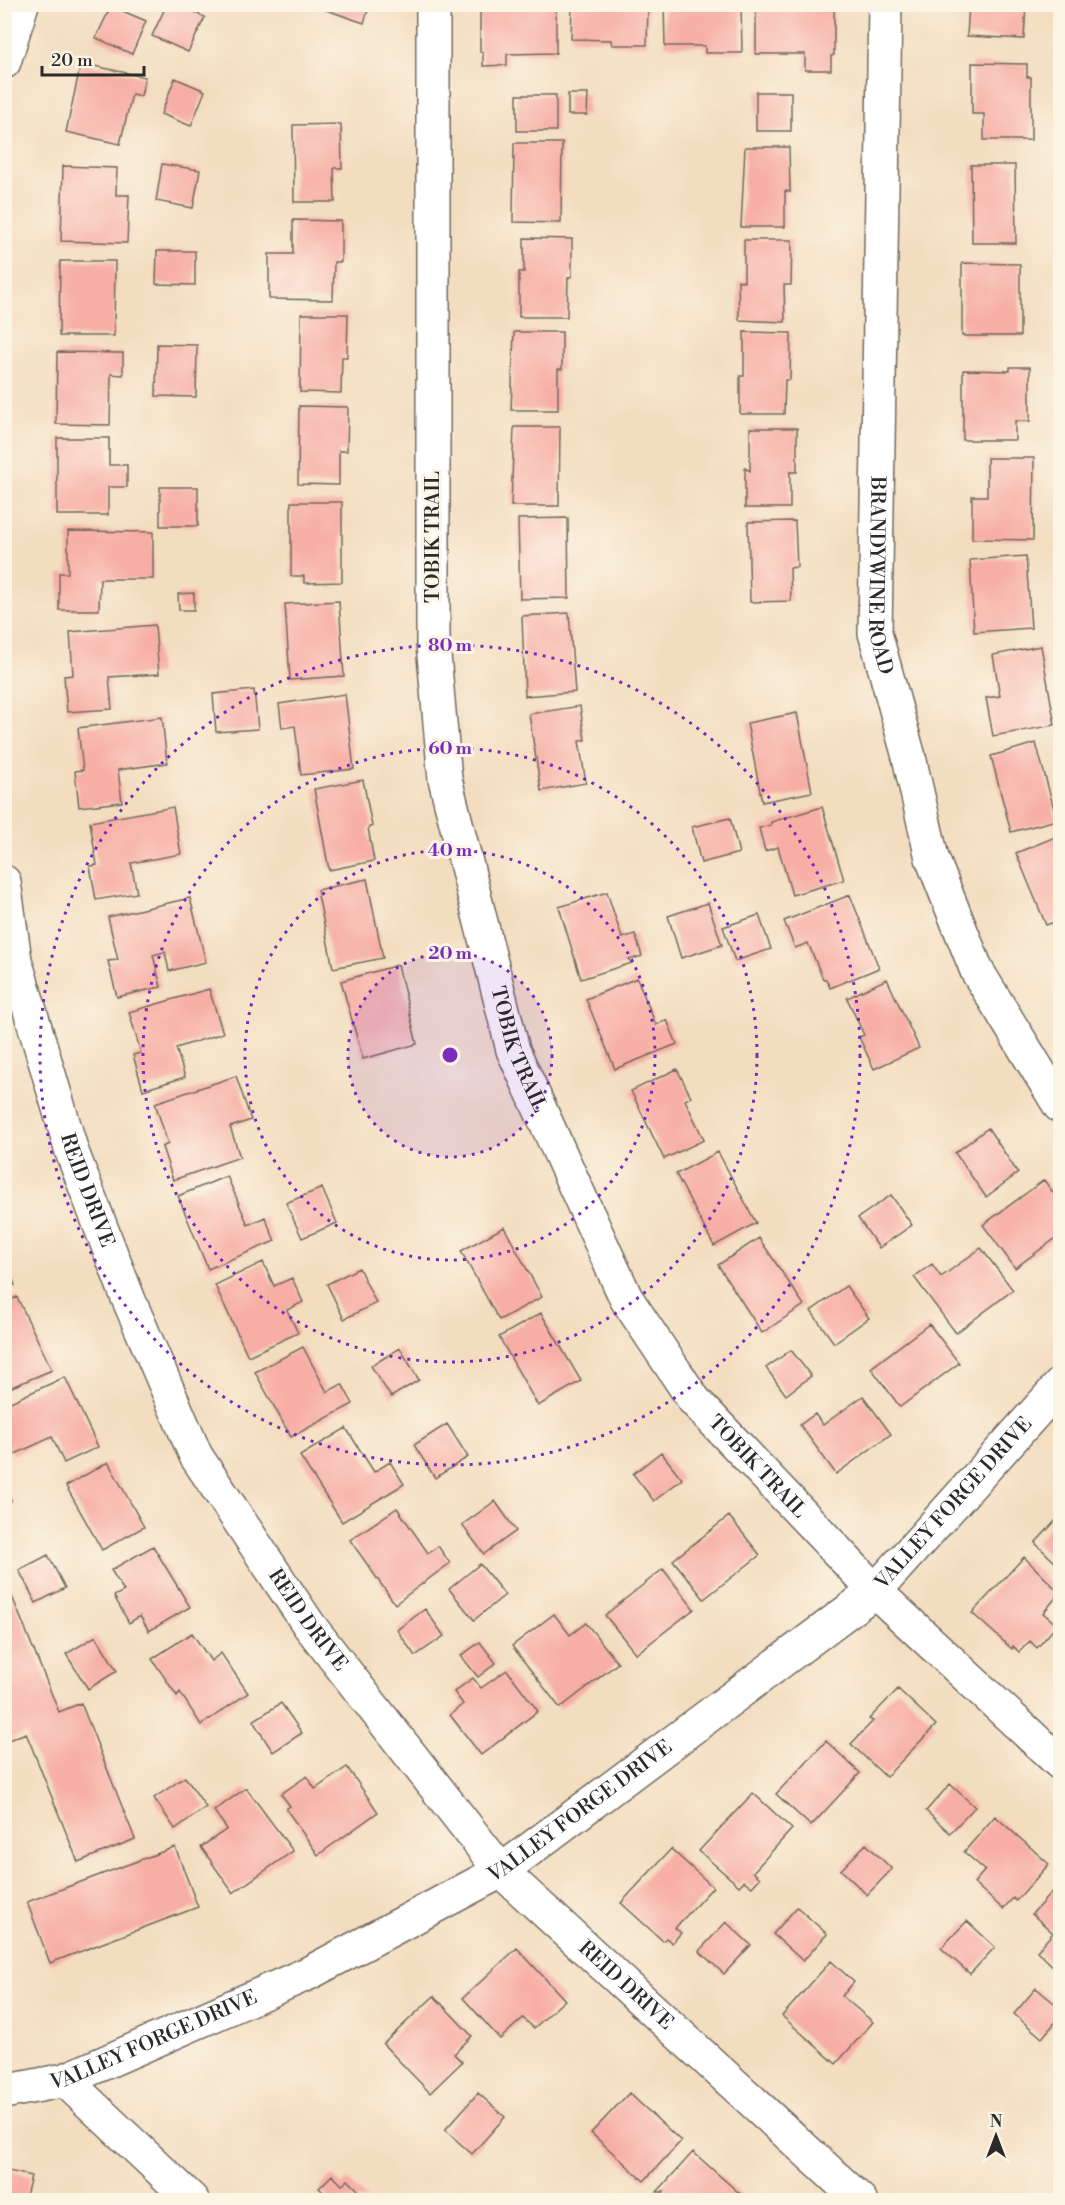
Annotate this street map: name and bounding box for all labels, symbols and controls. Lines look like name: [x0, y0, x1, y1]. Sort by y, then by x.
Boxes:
scale bar: [42, 39, 144, 77]
text: 20 m: [51, 49, 93, 72]
street label: TOBIK TRAIL: [421, 471, 446, 603]
street label: BRANDYWINE ROAD: [862, 475, 898, 678]
text: 80 m: [428, 634, 473, 657]
text: 60 m: [428, 737, 472, 760]
text: 40 m: [428, 839, 473, 862]
text: 20 m: [428, 942, 472, 965]
street label: TOBIK TRAIL: [485, 984, 552, 1116]
centre of rings: [440, 1045, 460, 1065]
street label: REID DRIVE: [55, 1130, 120, 1251]
street label: TOBIK TRAIL: [703, 1410, 812, 1523]
street label: VALLEY FORGE DRIVE: [869, 1412, 1038, 1596]
street label: REID DRIVE: [263, 1564, 353, 1676]
street label: VALLEY FORGE DRIVE: [483, 1735, 677, 1889]
street label: REID DRIVE: [573, 1936, 678, 2035]
street label: VALLEY FORGE DRIVE: [47, 1985, 261, 2095]
north arrow: [966, 2106, 1026, 2166]
text: N: [990, 2112, 1003, 2132]

